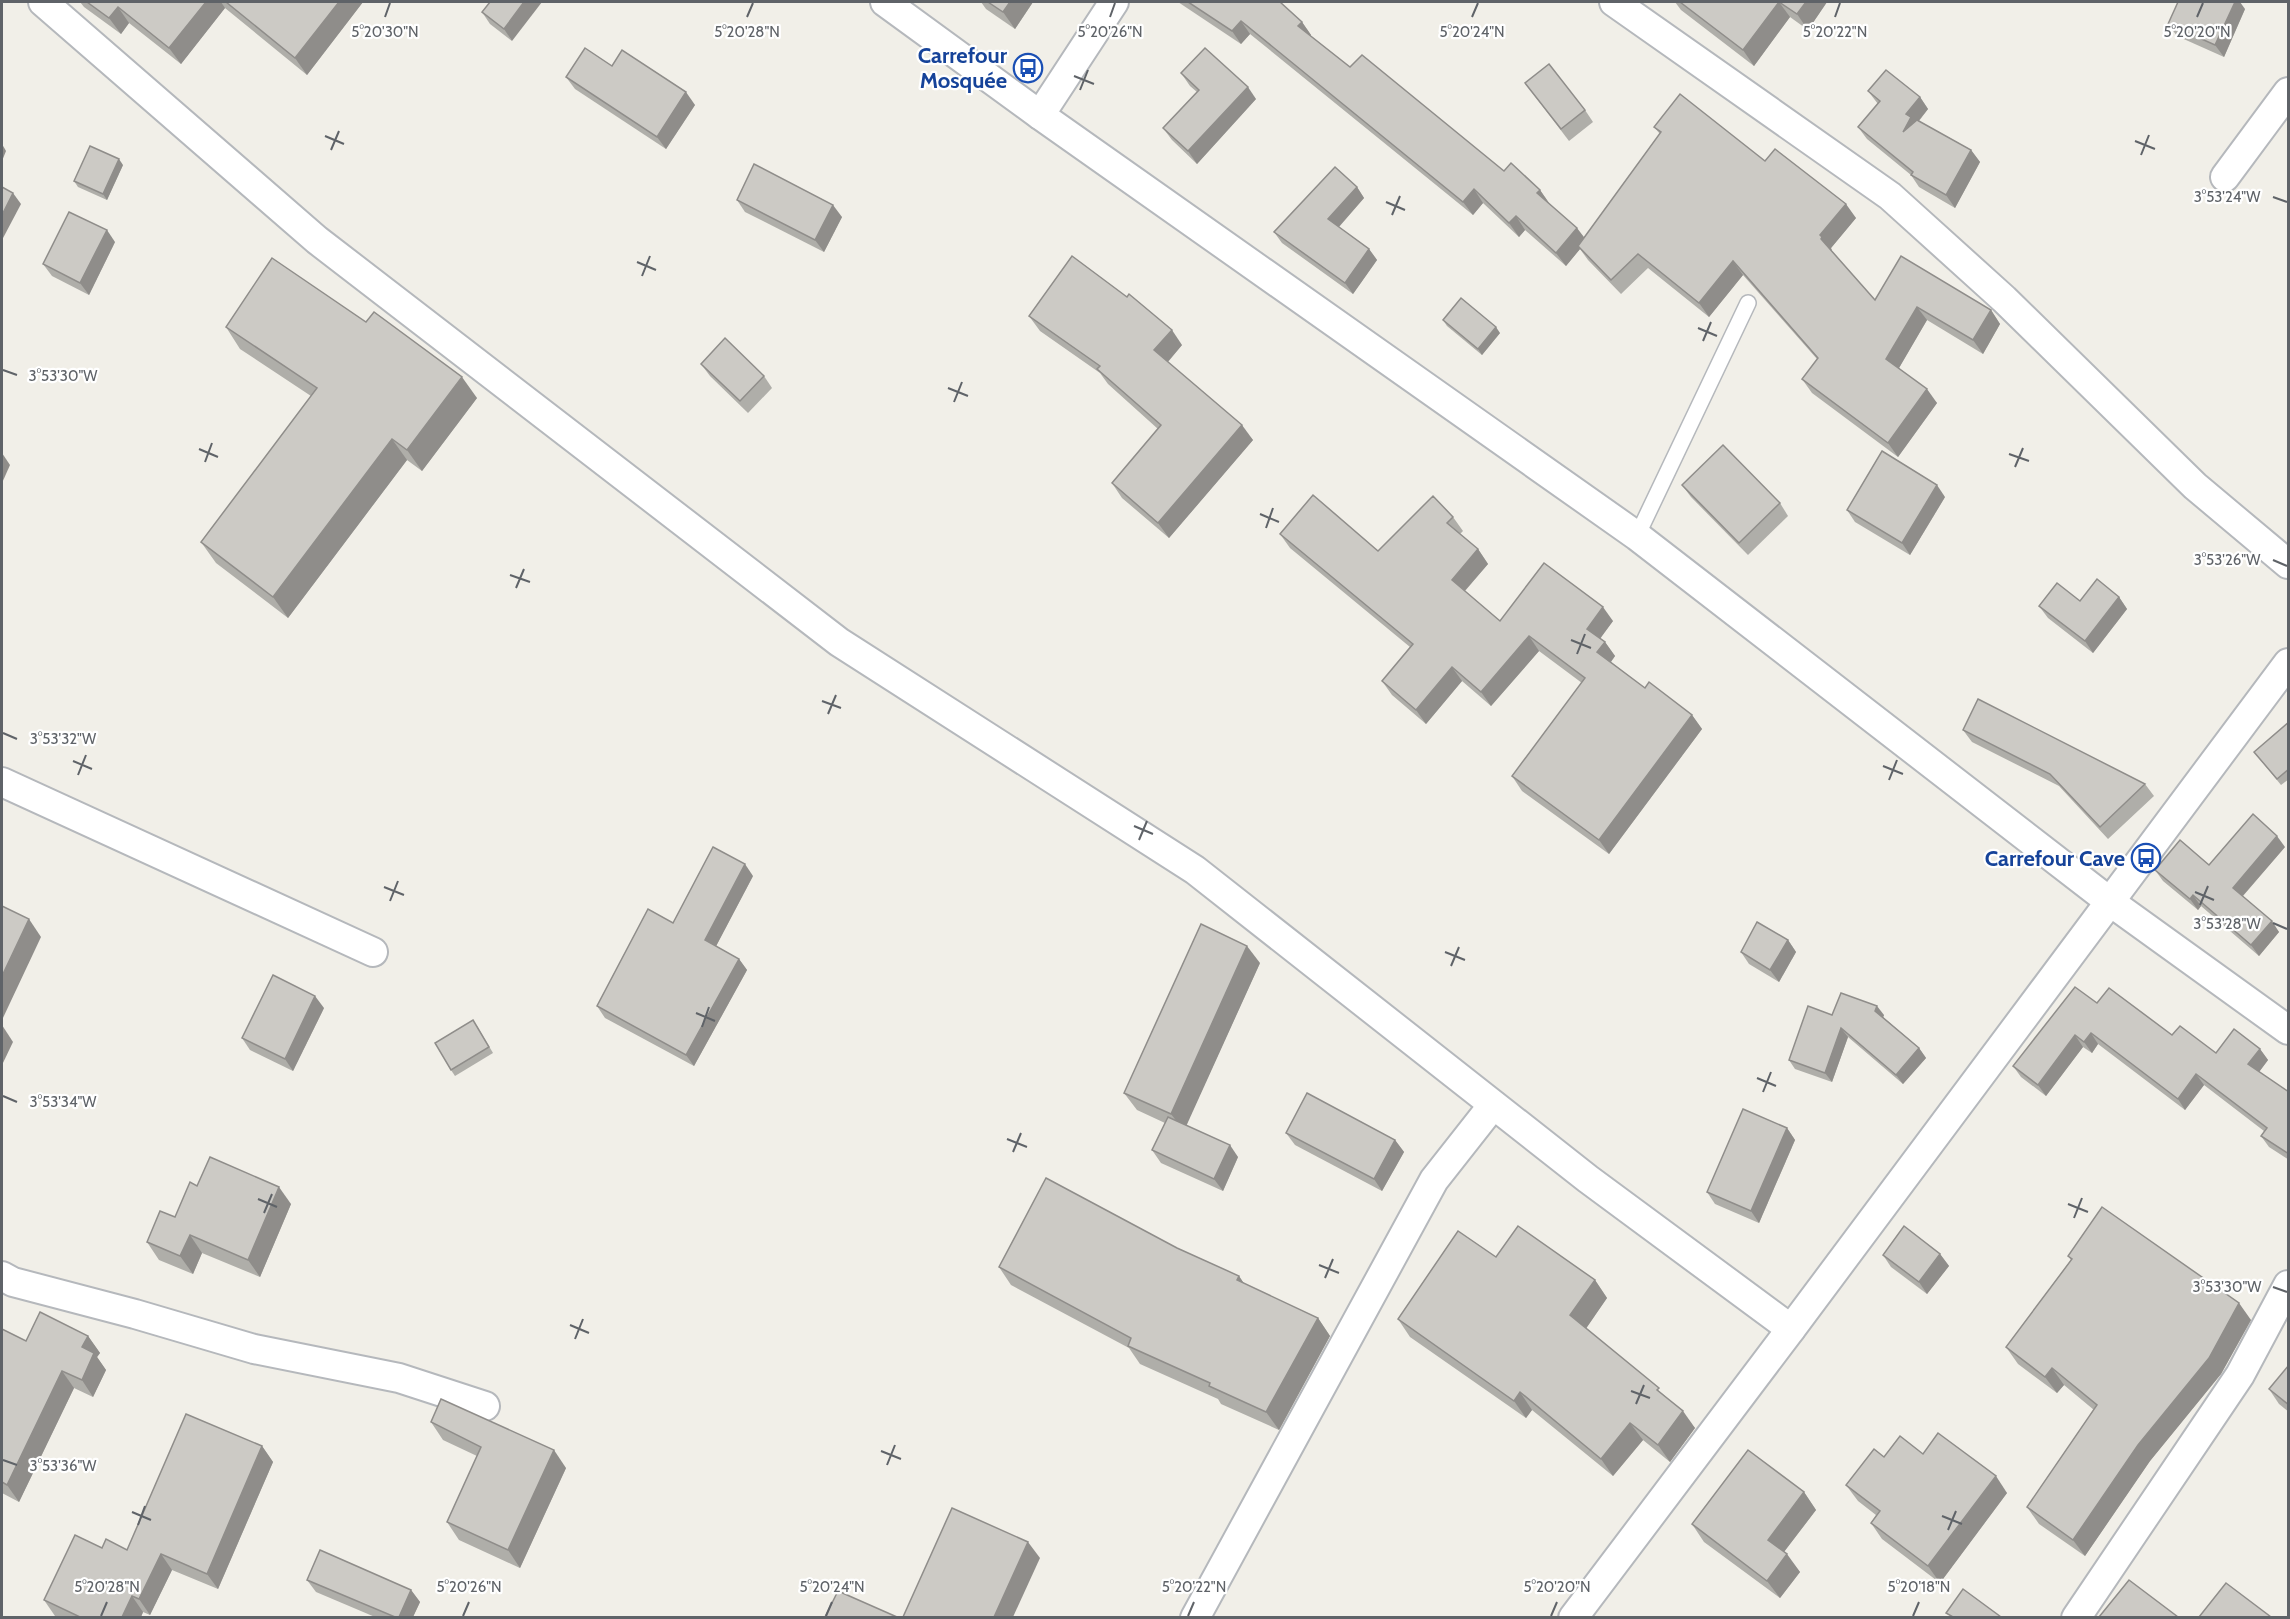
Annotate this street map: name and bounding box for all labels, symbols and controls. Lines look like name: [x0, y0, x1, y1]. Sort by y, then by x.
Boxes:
text: 5°20'30"N: [351, 23, 419, 41]
text: 5°20'28"N: [714, 23, 780, 41]
text: 5°20'26"N: [1077, 23, 1143, 41]
text: 5°20'24"N: [1439, 23, 1505, 41]
text: 5°20'22"N: [1803, 23, 1867, 41]
text: 5°20'20"N: [2163, 23, 2231, 41]
place label: Carrefour Mosquée: [918, 42, 1008, 94]
bus stop icon: Carrefour Mosquée: [1012, 52, 1044, 84]
text: 3°53'24"W: [2194, 188, 2261, 206]
text: 3°53'30"W: [29, 367, 98, 385]
text: 3°53'26"W: [2194, 551, 2261, 569]
text: 3°53'32"W: [30, 730, 97, 748]
bus stop icon: Carrefour Cave: [2130, 842, 2162, 874]
place label: Carrefour Cave: [1985, 845, 2125, 872]
text: 3°53'28"W: [2193, 915, 2261, 933]
text: 3°53'34"W: [30, 1093, 97, 1111]
text: 3°53'30"W: [2193, 1278, 2262, 1296]
text: 3°53'36"W: [30, 1457, 97, 1475]
text: 5°20'28"N: [74, 1578, 140, 1596]
text: 5°20'26"N: [436, 1578, 502, 1596]
text: 5°20'24"N: [799, 1578, 865, 1596]
text: 5°20'22"N: [1162, 1578, 1226, 1596]
text: 5°20'20"N: [1523, 1578, 1591, 1596]
text: 5°20'18"N: [1888, 1578, 1950, 1596]

